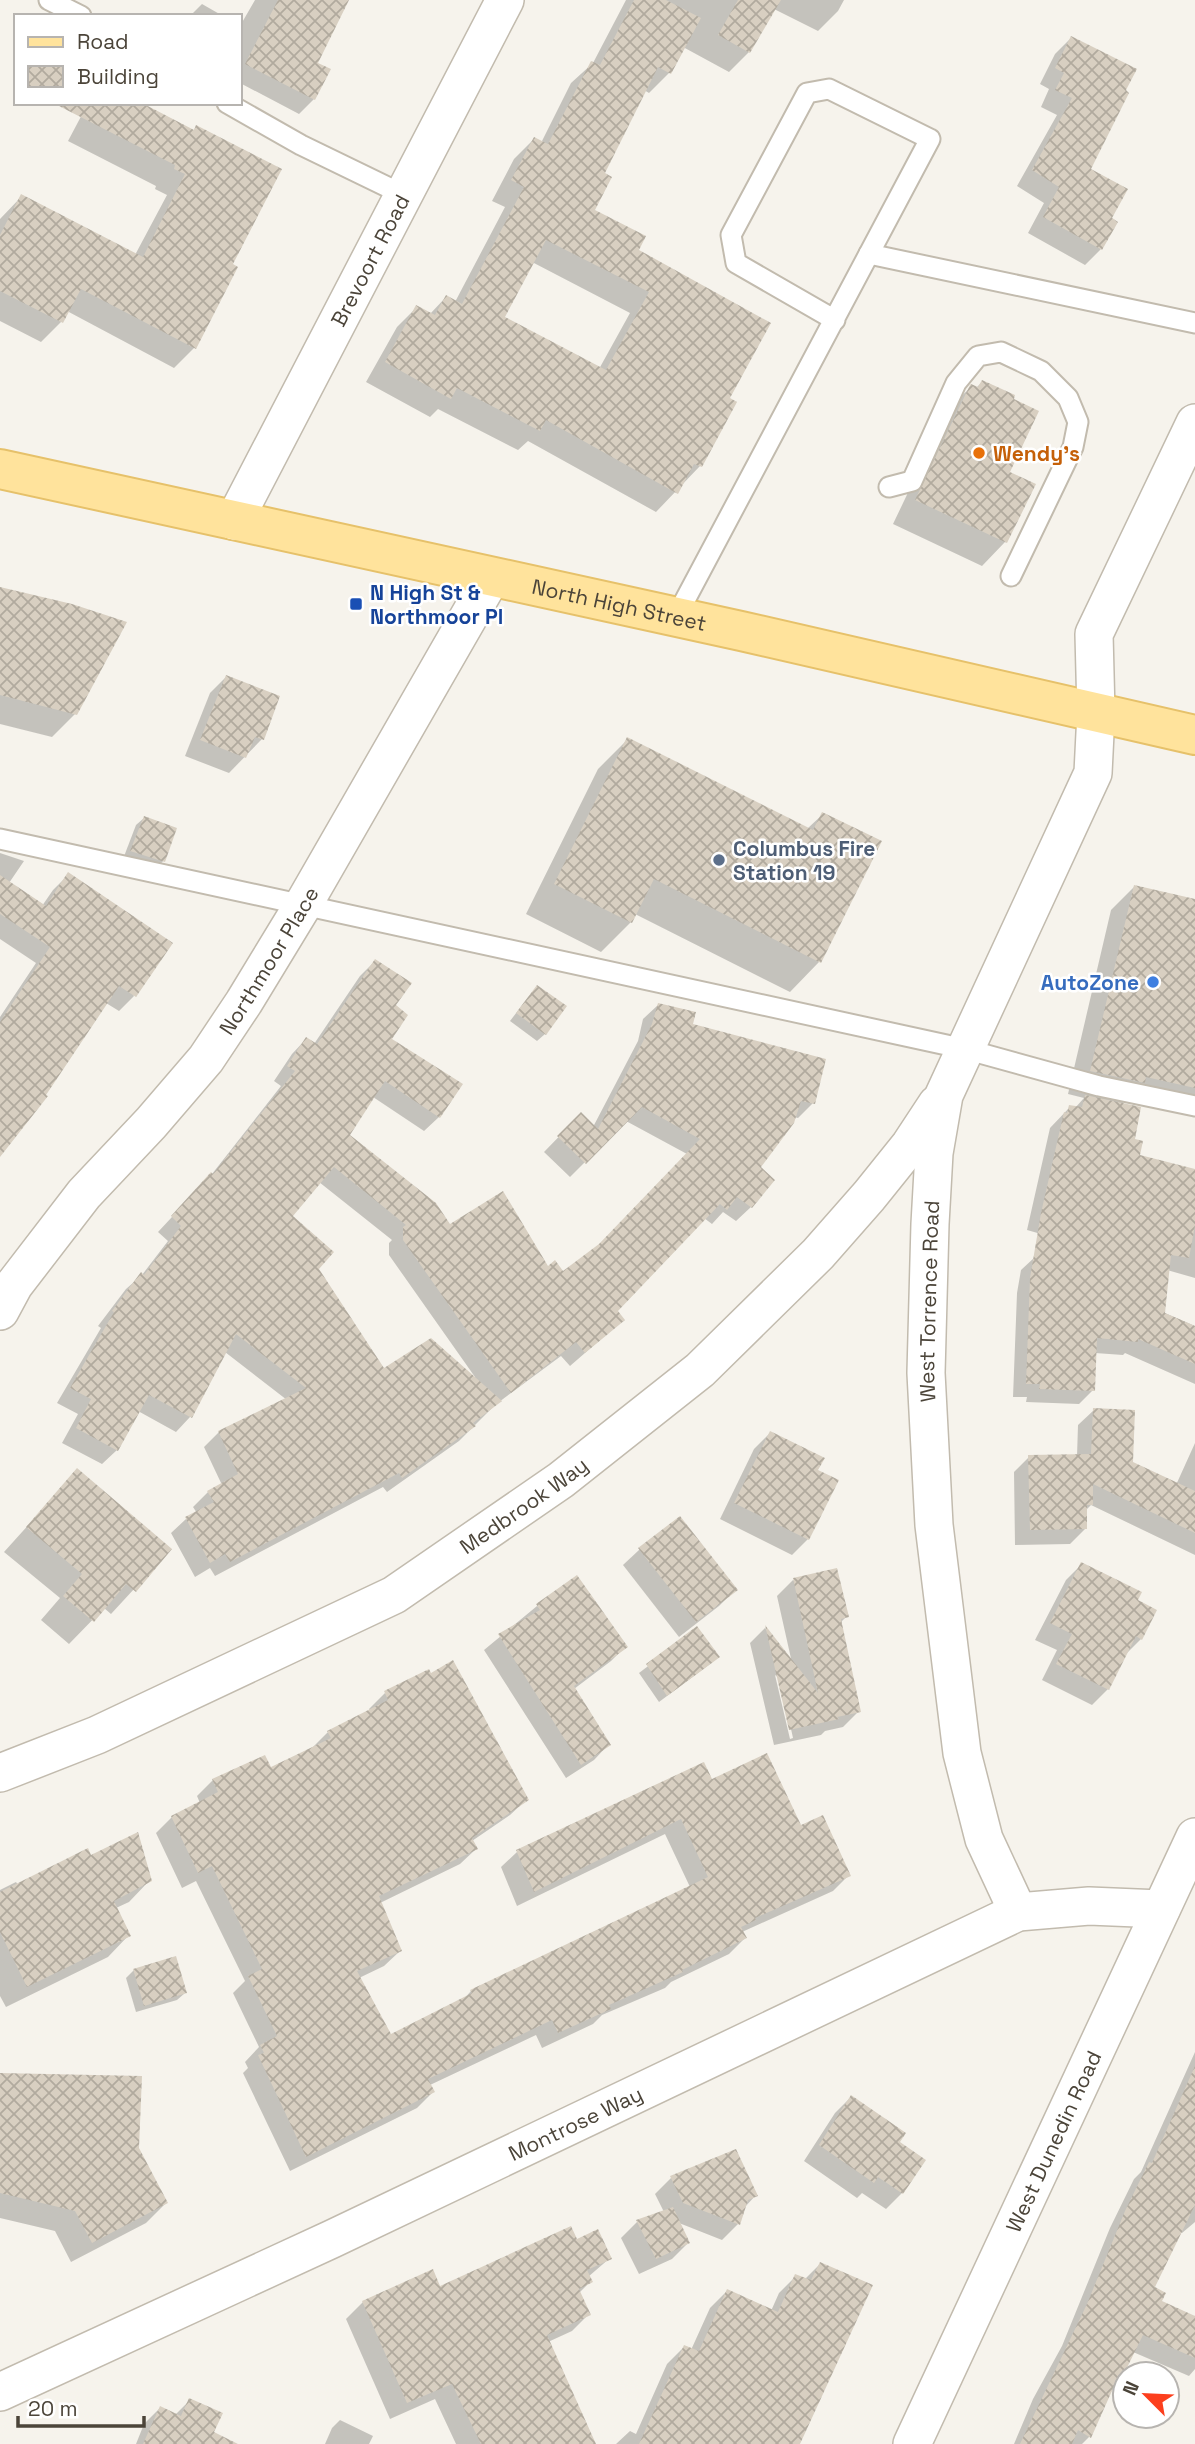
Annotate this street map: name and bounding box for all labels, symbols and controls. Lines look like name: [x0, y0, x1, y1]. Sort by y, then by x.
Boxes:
legend: [14, 14, 242, 105]
text: Road: [77, 28, 129, 55]
text: Building: [77, 63, 159, 90]
street label: Brevoort Road: [324, 190, 415, 331]
place label: Wendy's: [993, 440, 1080, 467]
marker: Wendy's: [971, 445, 987, 461]
street label: North High Street: [530, 572, 709, 637]
place label: N High St & Northmoor Pl: [370, 579, 503, 630]
marker: N High St & Northmoor Pl: [348, 596, 364, 612]
place label: Columbus Fire Station 19: [733, 835, 875, 886]
marker: Columbus Fire Station 19: [711, 852, 727, 868]
street label: Northmoor Place: [213, 882, 324, 1040]
place label: AutoZone: [1041, 969, 1139, 996]
marker: AutoZone: [1145, 974, 1161, 990]
street label: West Torrence Road: [912, 1200, 945, 1403]
street label: Medbrook Way: [454, 1451, 593, 1560]
street label: West Dunedin Road: [999, 2046, 1107, 2236]
street label: Montrose Way: [504, 2080, 647, 2167]
north arrow: [1111, 2360, 1181, 2430]
text: N: [1117, 2377, 1145, 2399]
scale bar: [18, 2384, 144, 2428]
text: 20 m: [28, 2395, 78, 2422]

